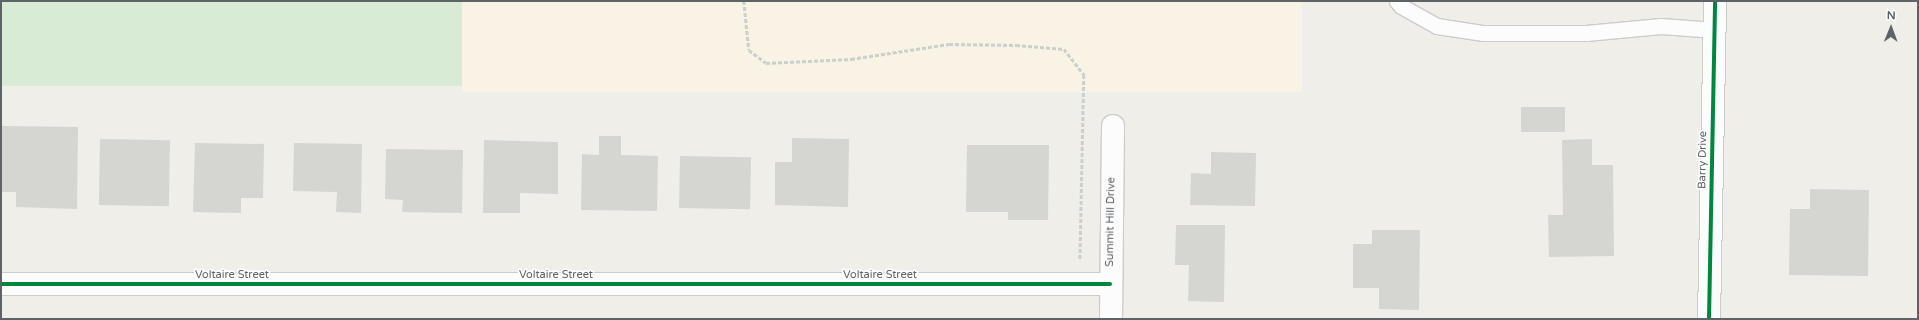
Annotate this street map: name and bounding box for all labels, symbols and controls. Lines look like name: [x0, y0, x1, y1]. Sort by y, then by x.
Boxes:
north arrow: [1871, 8, 1911, 48]
text: N: [1887, 9, 1896, 22]
street label: Barry Drive: [1696, 131, 1710, 189]
street label: Summit Hill Drive: [1104, 177, 1118, 267]
street label: Voltaire Street: [195, 268, 269, 282]
street label: Voltaire Street: [519, 268, 593, 282]
street label: Voltaire Street: [843, 268, 917, 282]

